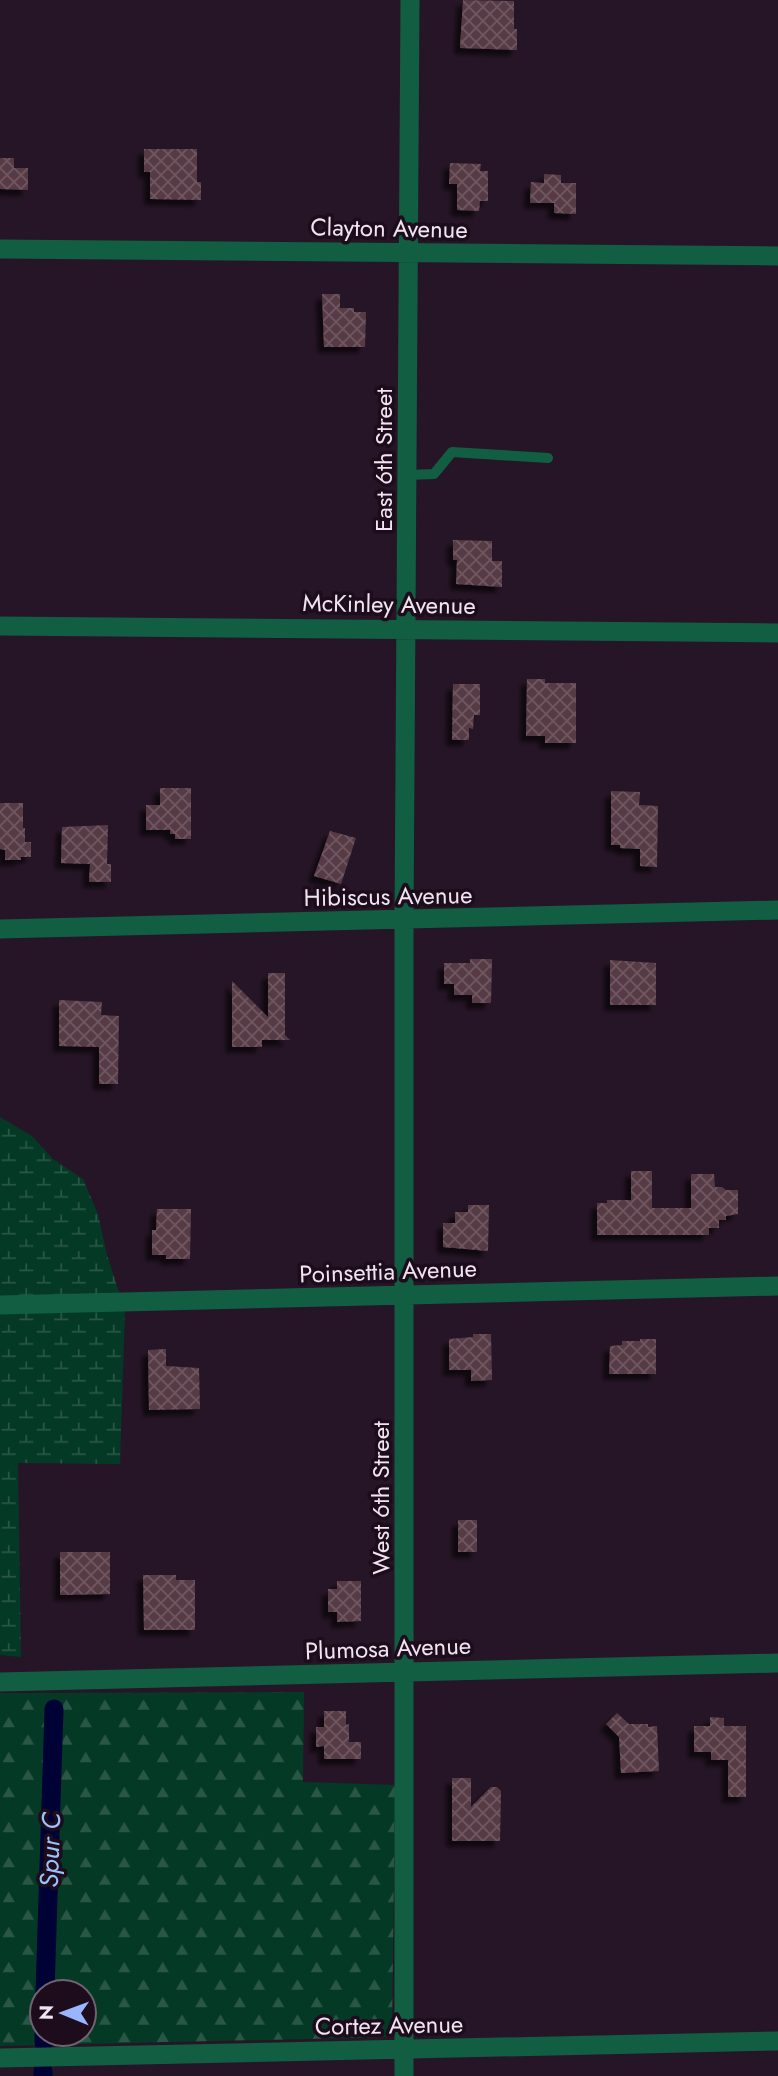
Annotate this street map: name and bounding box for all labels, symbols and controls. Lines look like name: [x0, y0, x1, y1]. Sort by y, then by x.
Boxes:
street label: Clayton Avenue: [310, 209, 468, 247]
street label: East 6th Street: [366, 388, 401, 532]
street label: McKinley Avenue: [302, 585, 476, 623]
street label: Hibiscus Avenue: [303, 877, 473, 915]
street label: Poinsettia Avenue: [299, 1250, 477, 1292]
street label: West 6th Street: [363, 1421, 398, 1575]
street label: Plumosa Avenue: [304, 1628, 472, 1668]
water label: Spur C: [30, 1811, 70, 1888]
north arrow: [28, 1978, 98, 2048]
text: N: [33, 2005, 60, 2020]
street label: Cortez Avenue: [314, 2006, 464, 2044]

